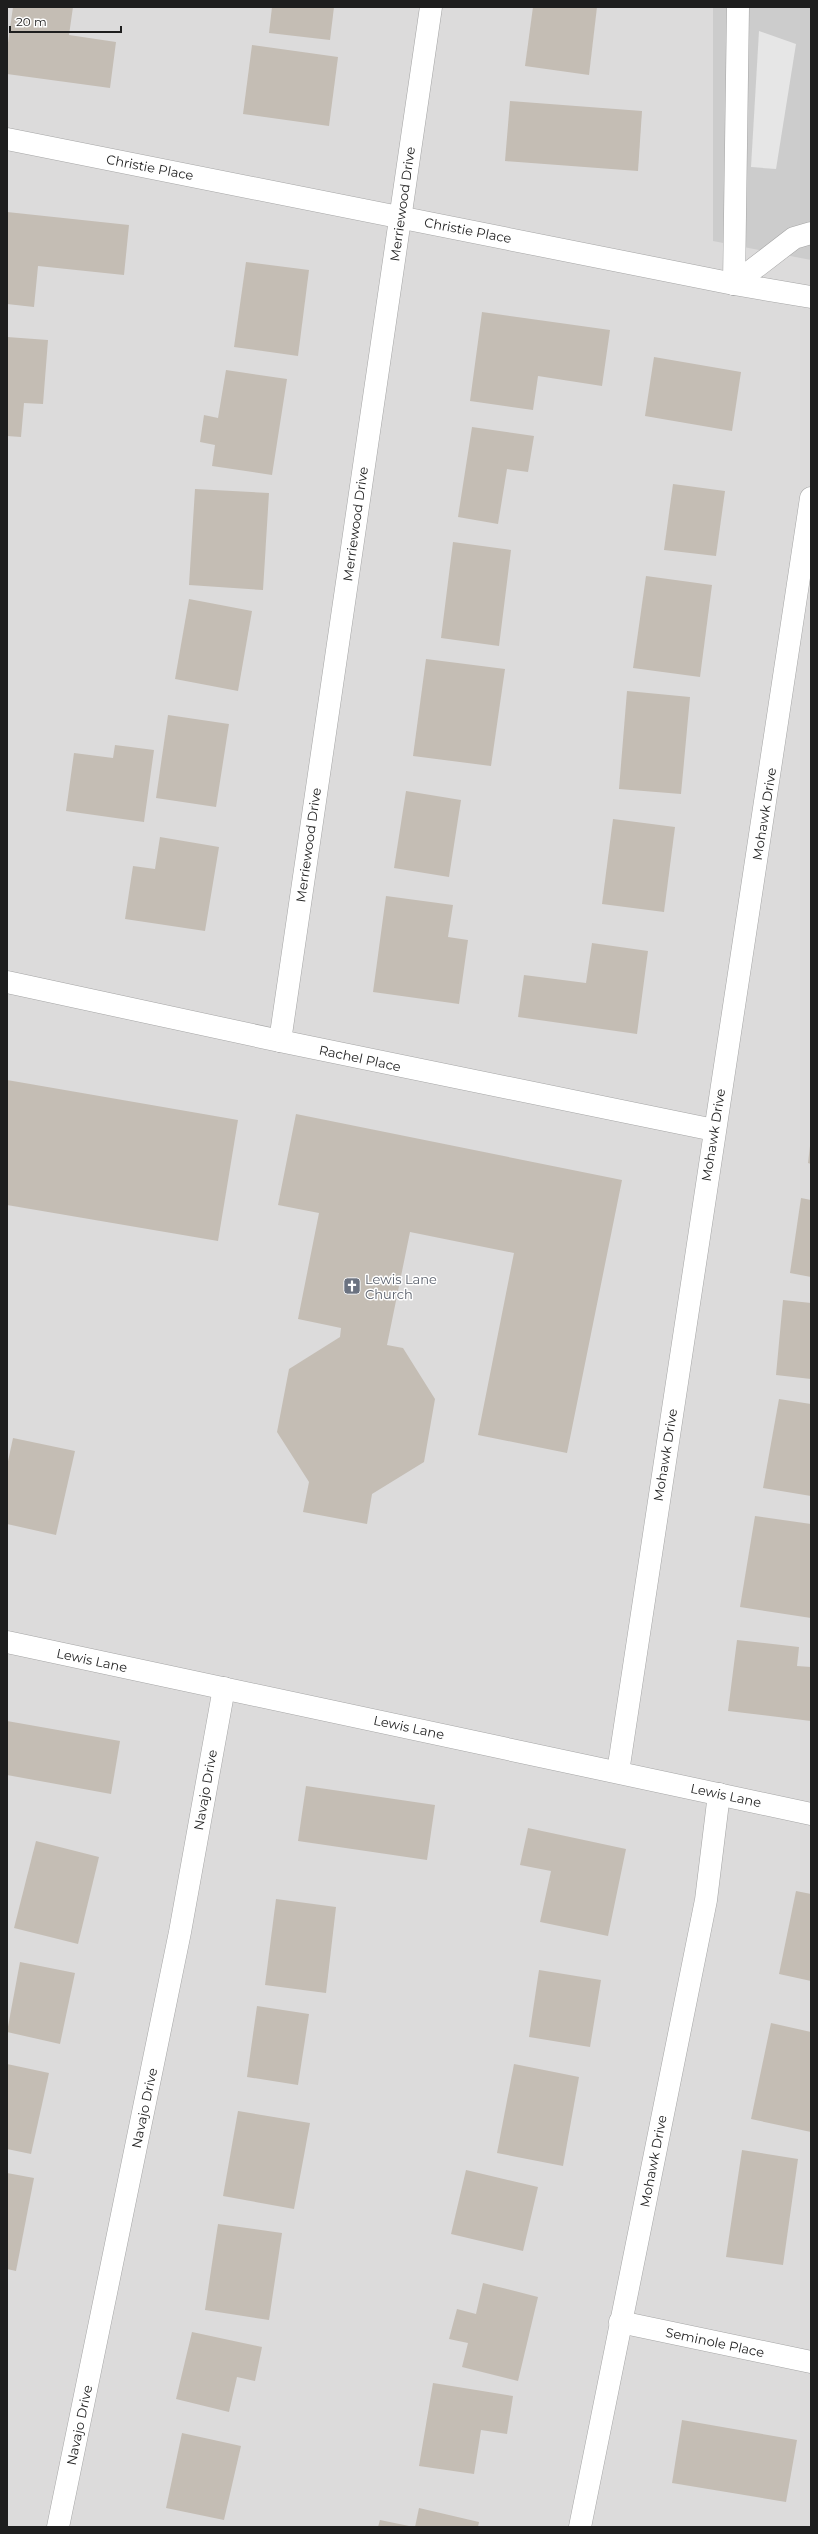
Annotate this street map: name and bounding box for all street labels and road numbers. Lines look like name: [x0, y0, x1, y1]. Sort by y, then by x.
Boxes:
street label: Merriewood Drive: [386, 146, 418, 262]
street label: Christie Place: [105, 151, 195, 183]
street label: Christie Place: [423, 214, 513, 246]
street label: Merriewood Drive: [339, 466, 371, 582]
street label: Mohawk Drive: [749, 766, 779, 861]
street label: Merriewood Drive: [292, 787, 324, 903]
street label: Rachel Place: [318, 1042, 403, 1075]
street label: Mohawk Drive: [698, 1087, 728, 1182]
street label: Mohawk Drive: [650, 1407, 680, 1502]
street label: Lewis Lane: [55, 1645, 129, 1675]
street label: Lewis Lane: [372, 1712, 446, 1742]
street label: Navajo Drive: [190, 1748, 220, 1832]
street label: Lewis Lane: [689, 1780, 763, 1810]
street label: Navajo Drive: [128, 2066, 160, 2150]
street label: Mohawk Drive: [636, 2113, 670, 2208]
street label: Seminole Place: [664, 2324, 766, 2360]
street label: Navajo Drive: [63, 2383, 95, 2467]

